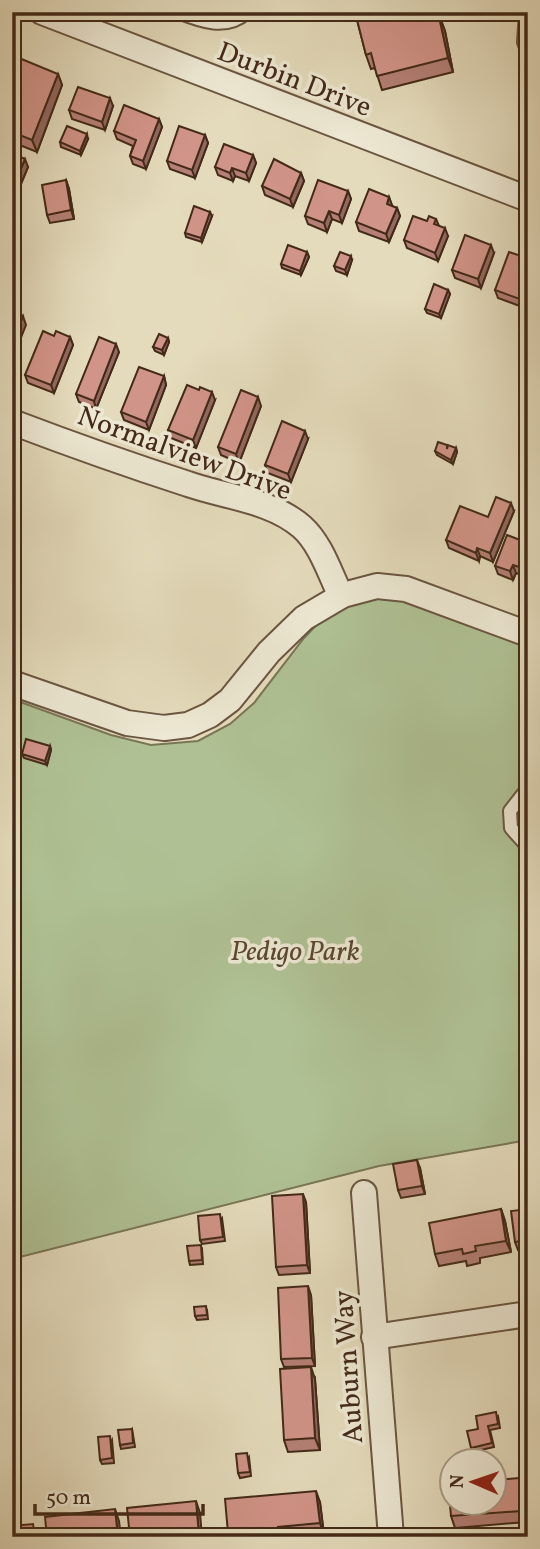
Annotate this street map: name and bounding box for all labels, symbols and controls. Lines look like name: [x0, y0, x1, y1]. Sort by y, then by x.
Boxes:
street label: Durbin Drive: [211, 33, 377, 128]
street label: Normalview Drive: [72, 397, 297, 511]
park label: Pedigo Park: [230, 933, 360, 972]
street label: Auburn Way: [325, 1289, 374, 1445]
north arrow: [438, 1448, 508, 1518]
scale bar: [35, 1472, 203, 1516]
text: N: [445, 1474, 471, 1489]
text: 50 m: [46, 1484, 91, 1513]

